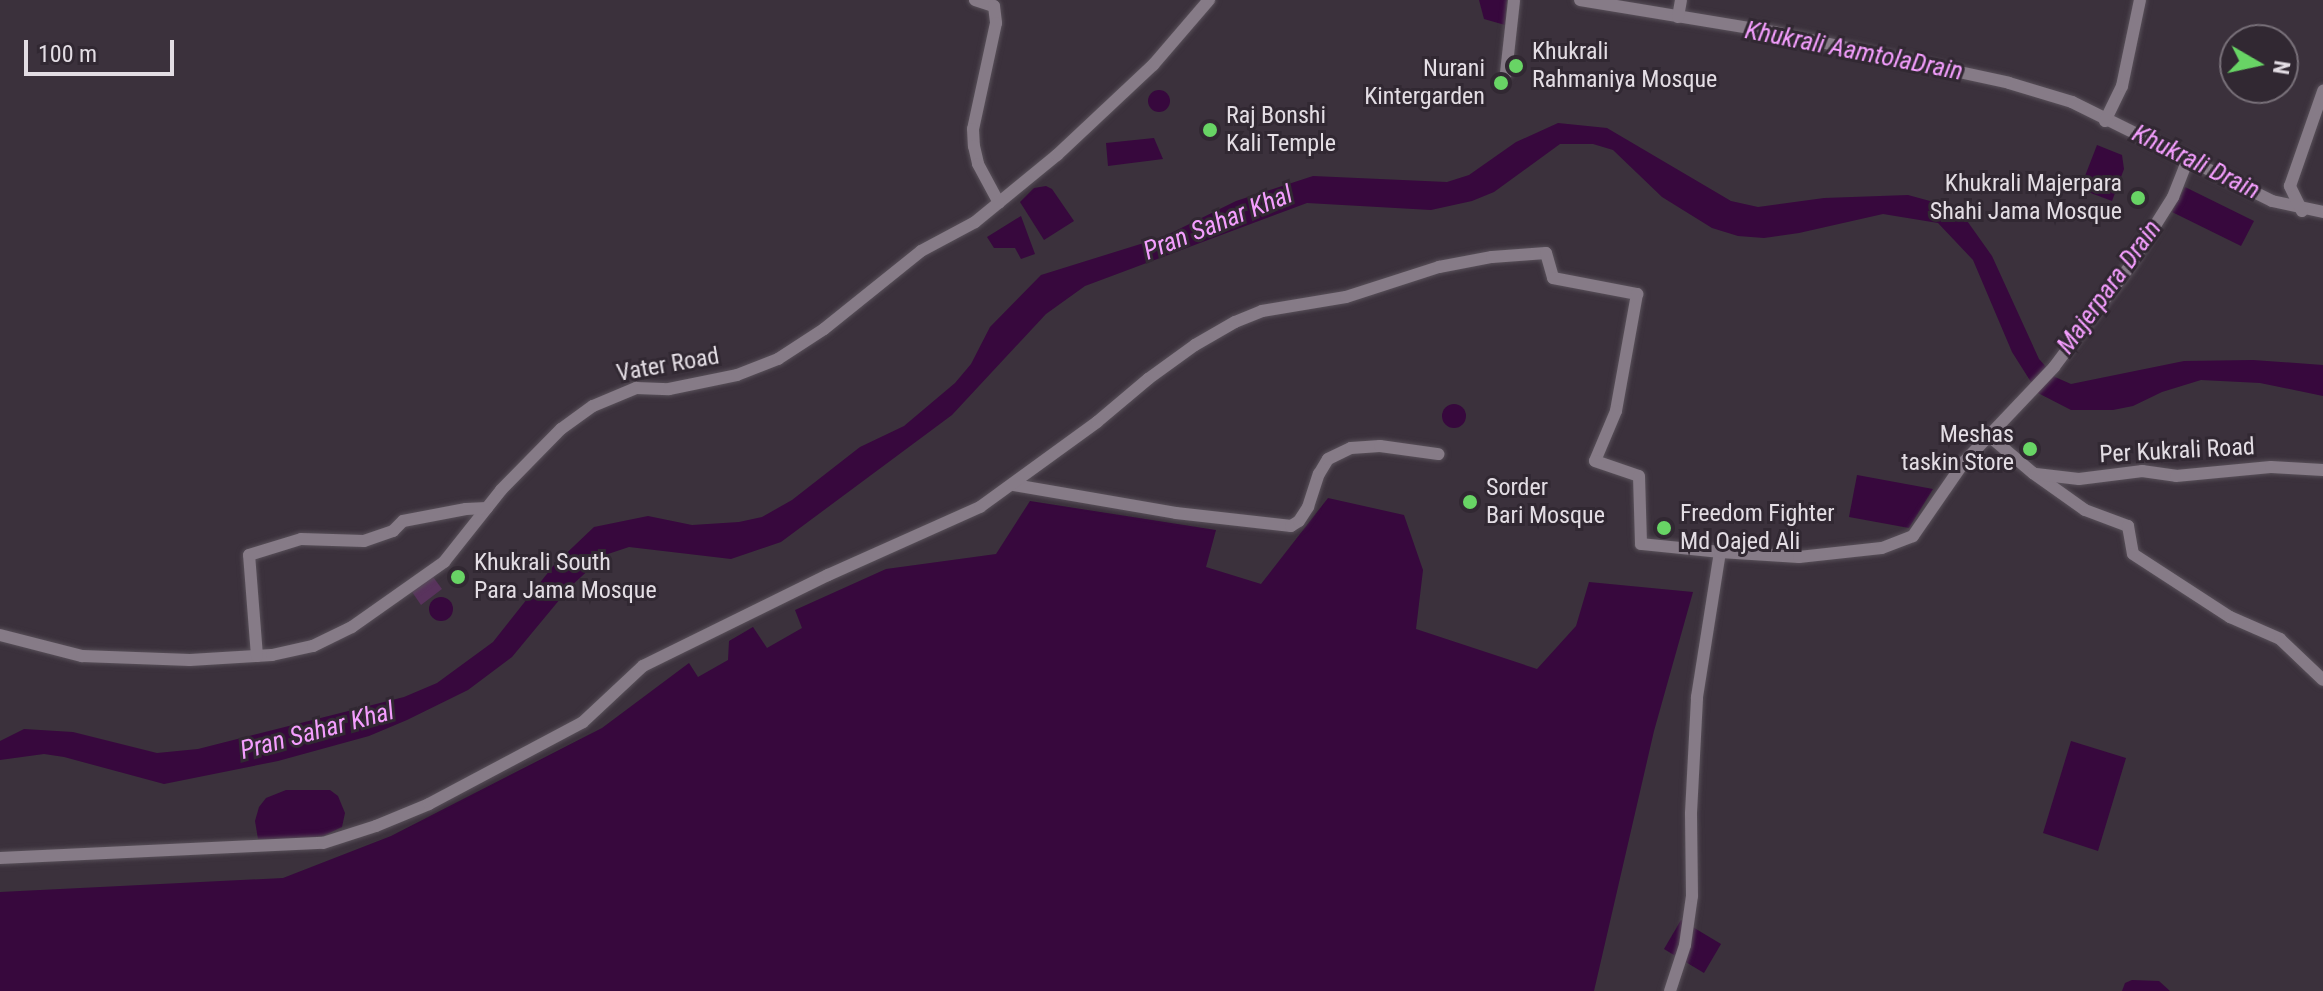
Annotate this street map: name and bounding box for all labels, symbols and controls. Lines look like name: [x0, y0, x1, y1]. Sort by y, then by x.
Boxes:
water label: Khukrali AamtolaDrain: [1742, 15, 1966, 87]
scale bar: [28, 24, 178, 74]
north arrow: [2219, 24, 2299, 104]
place label: Khukrali Rahmaniya Mosque: [1532, 38, 1717, 94]
text: 100 m: [38, 40, 97, 68]
place label: Nurani Kintergarden: [1364, 55, 1485, 111]
marker: Khukrali Rahmaniya Mosque: [1507, 57, 1525, 75]
text: N: [2268, 59, 2295, 76]
marker: Nurani Kintergarden: [1492, 74, 1510, 92]
place label: Raj Bonshi Kali Temple: [1226, 102, 1336, 158]
water label: Khukrali Drain: [2127, 118, 2265, 206]
marker: Raj Bonshi Kali Temple: [1201, 121, 1219, 139]
place label: Khukrali Majerpara Shahi Jama Mosque: [1930, 170, 2122, 226]
water label: Pran Sahar Khal: [1139, 179, 1297, 267]
marker: Khukrali Majerpara Shahi Jama Mosque: [2129, 189, 2147, 207]
water label: Majerpara Drain: [2050, 214, 2168, 360]
street label: Vater Road: [614, 342, 722, 388]
place label: Meshas taskin Store: [1901, 421, 2014, 477]
street label: Per Kukrali Road: [2099, 433, 2255, 469]
marker: Meshas taskin Store: [2021, 440, 2039, 458]
place label: Sorder Bari Mosque: [1486, 474, 1605, 530]
marker: Sorder Bari Mosque: [1461, 493, 1479, 511]
place label: Freedom Fighter Md Oajed Ali: [1680, 500, 1834, 556]
marker: Freedom Fighter Md Oajed Ali: [1655, 519, 1673, 537]
place label: Khukrali South Para Jama Mosque: [474, 549, 657, 605]
marker: Khukrali South Para Jama Mosque: [449, 568, 467, 586]
water label: Pran Sahar Khal: [237, 695, 397, 767]

